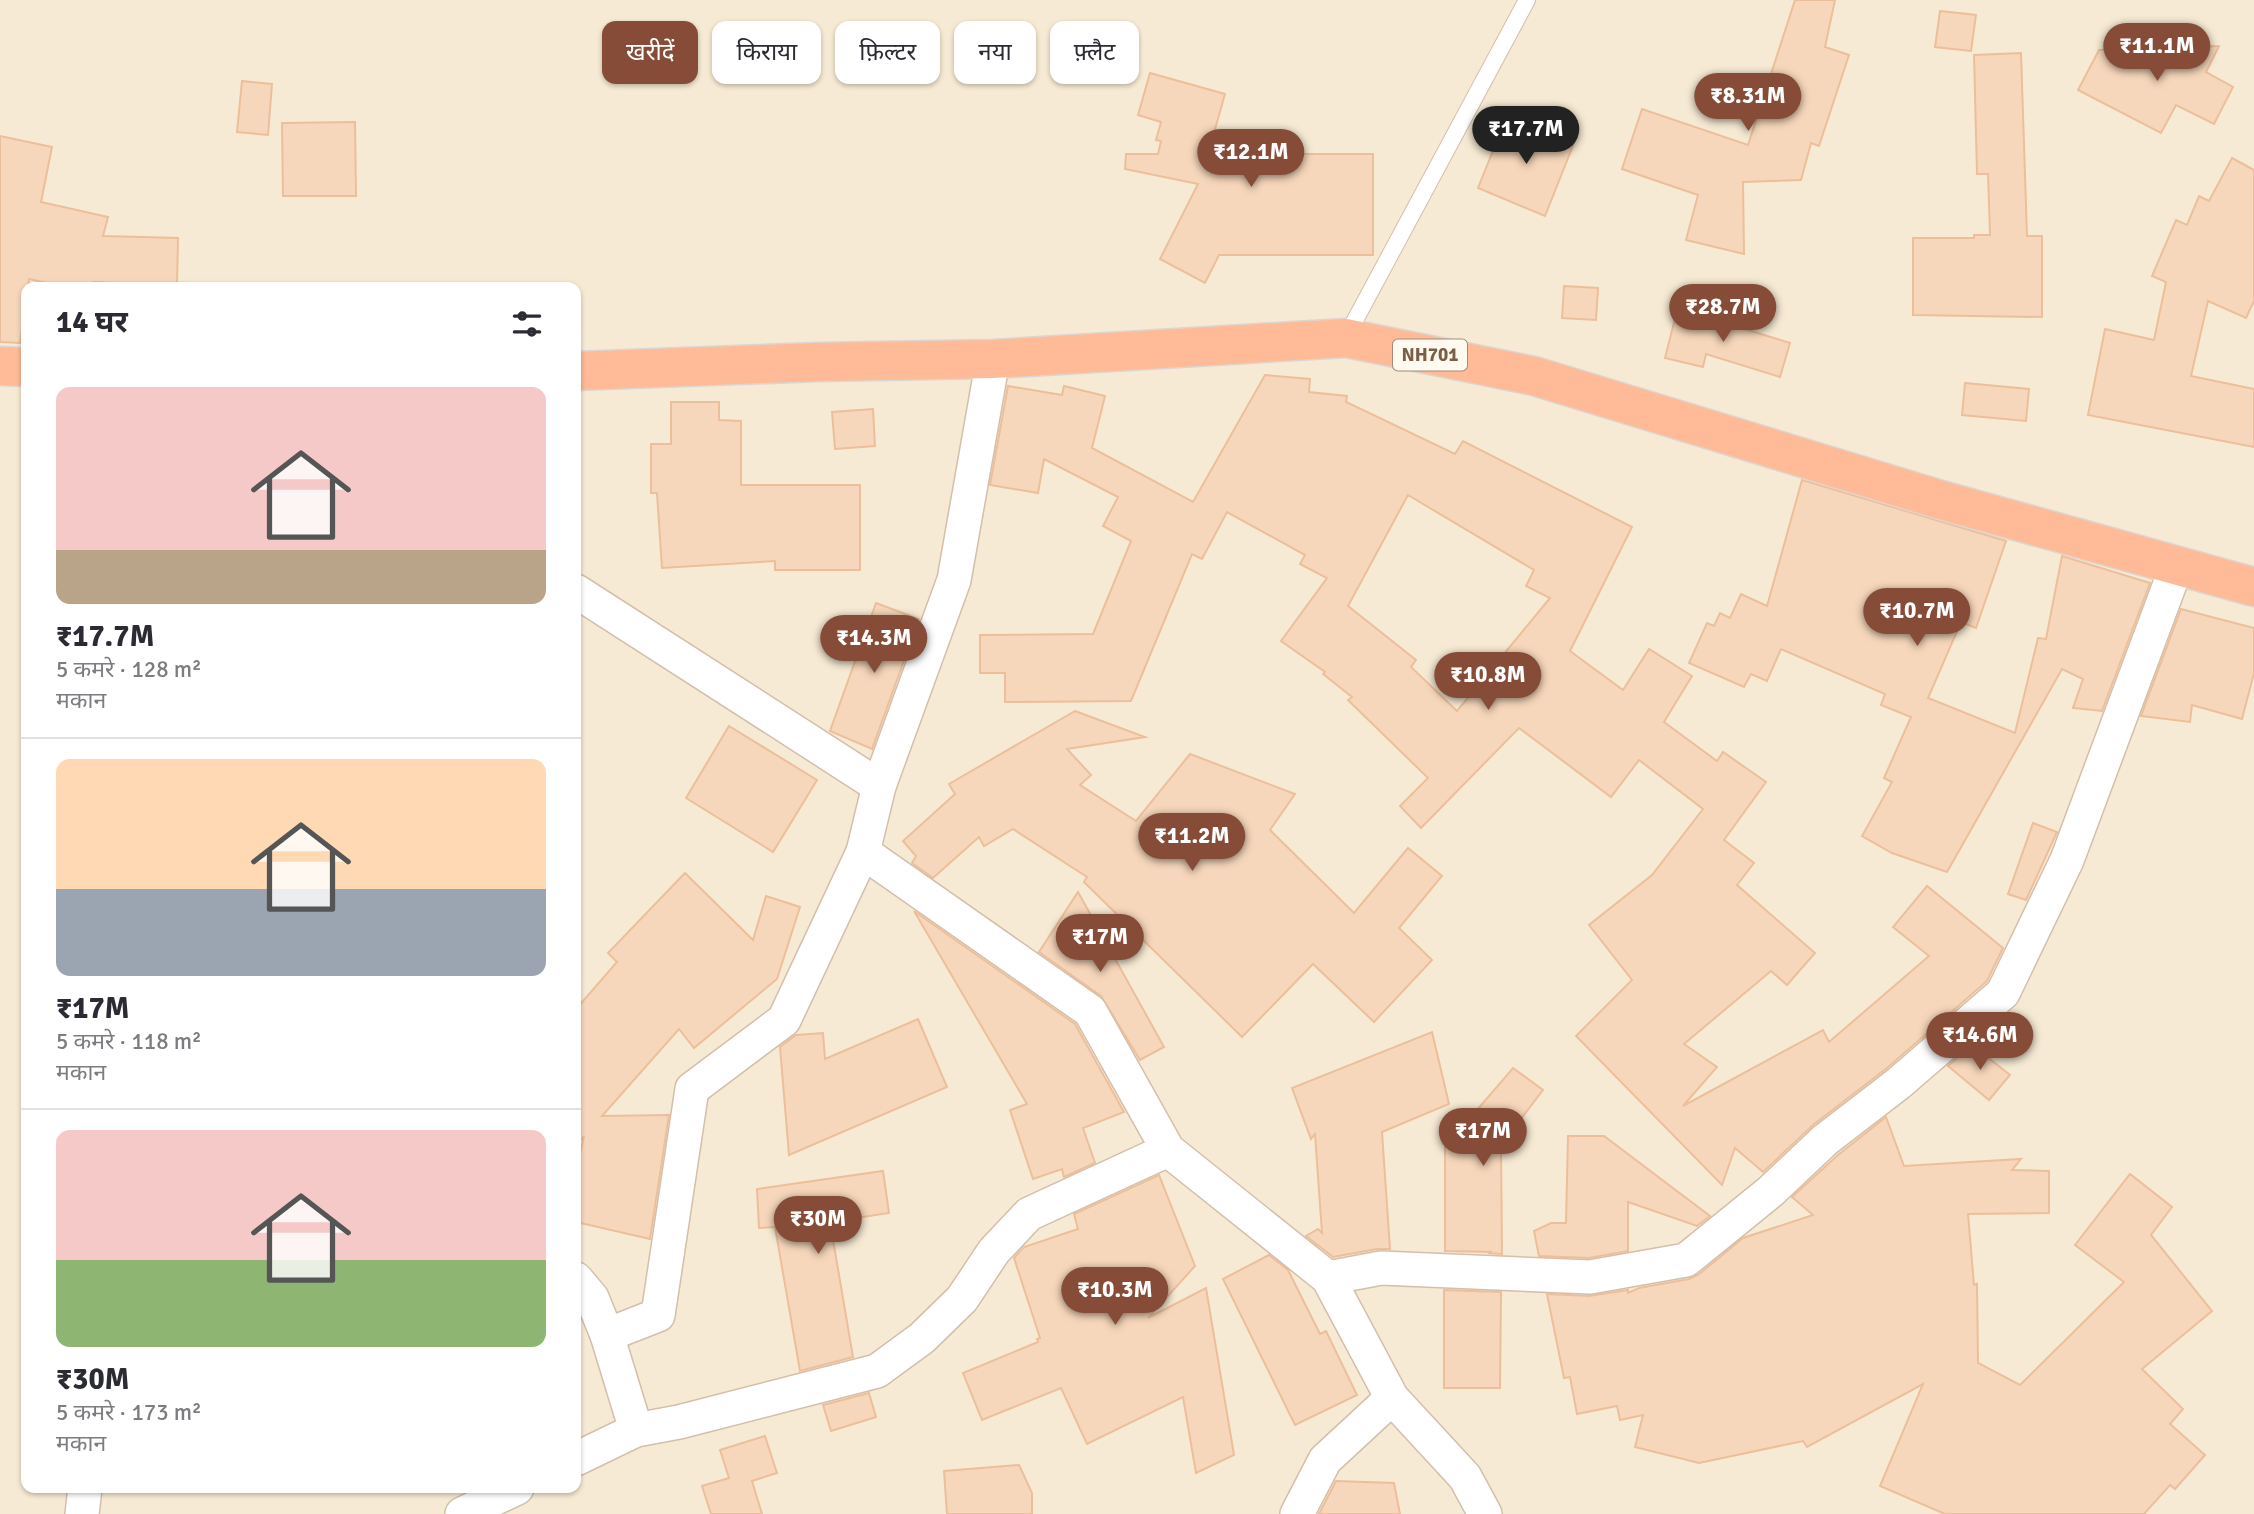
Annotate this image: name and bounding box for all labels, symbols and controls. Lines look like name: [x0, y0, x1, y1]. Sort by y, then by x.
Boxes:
chip: खरीदें: [602, 21, 698, 84]
chip: किराया: [712, 21, 821, 84]
chip: फ़िल्टर: [835, 21, 940, 84]
chip: नया: [954, 21, 1036, 84]
chip: फ़्लैट: [1050, 21, 1139, 84]
pin: ₹11.1M: [2100, 24, 2214, 83]
text: ₹11.1M: [2119, 31, 2195, 60]
pin: ₹8.31M: [1691, 74, 1805, 133]
text: ₹8.31M: [1710, 81, 1786, 110]
pin: ₹17.7M: [1469, 106, 1583, 166]
text: ₹17.7M: [1488, 114, 1564, 143]
pin: ₹12.1M: [1194, 130, 1308, 189]
text: ₹12.1M: [1213, 137, 1289, 166]
pin: ₹28.7M: [1666, 284, 1780, 344]
text: ₹28.7M: [1685, 292, 1761, 321]
text: 14 घर: [56, 304, 128, 341]
icon: filters: [508, 305, 546, 343]
road number: NH701: [1393, 340, 1467, 370]
icon: home: [238, 432, 364, 558]
pin: ₹10.7M: [1860, 588, 1974, 648]
text: ₹10.7M: [1879, 596, 1955, 625]
pin: ₹14.3M: [817, 616, 931, 675]
text: ₹17.7M: [56, 618, 154, 655]
text: ₹14.3M: [836, 623, 912, 652]
pin: ₹10.8M: [1431, 652, 1545, 712]
text: 5 कमरे · 128 m²: [56, 655, 202, 684]
text: ₹10.8M: [1450, 660, 1526, 689]
text: मकान: [56, 686, 106, 715]
icon: home: [238, 804, 364, 930]
pin: ₹11.2M: [1135, 814, 1249, 873]
text: ₹11.2M: [1154, 821, 1230, 850]
pin: ₹17M: [1059, 914, 1141, 974]
text: ₹17M: [1072, 922, 1128, 951]
text: ₹17M: [56, 990, 130, 1027]
pin: ₹14.6M: [1923, 1012, 2037, 1072]
text: ₹14.6M: [1942, 1020, 2018, 1049]
text: 5 कमरे · 118 m²: [56, 1027, 202, 1056]
text: मकान: [56, 1058, 106, 1087]
pin: ₹17M: [1442, 1108, 1524, 1168]
text: ₹17M: [1455, 1116, 1511, 1145]
icon: home: [238, 1175, 364, 1301]
pin: ₹30M: [777, 1196, 859, 1256]
text: ₹30M: [790, 1204, 846, 1233]
pin: ₹10.3M: [1058, 1268, 1172, 1327]
text: ₹10.3M: [1077, 1275, 1153, 1304]
text: ₹30M: [56, 1361, 130, 1398]
text: 5 कमरे · 173 m²: [56, 1398, 202, 1427]
text: मकान: [56, 1429, 106, 1458]

